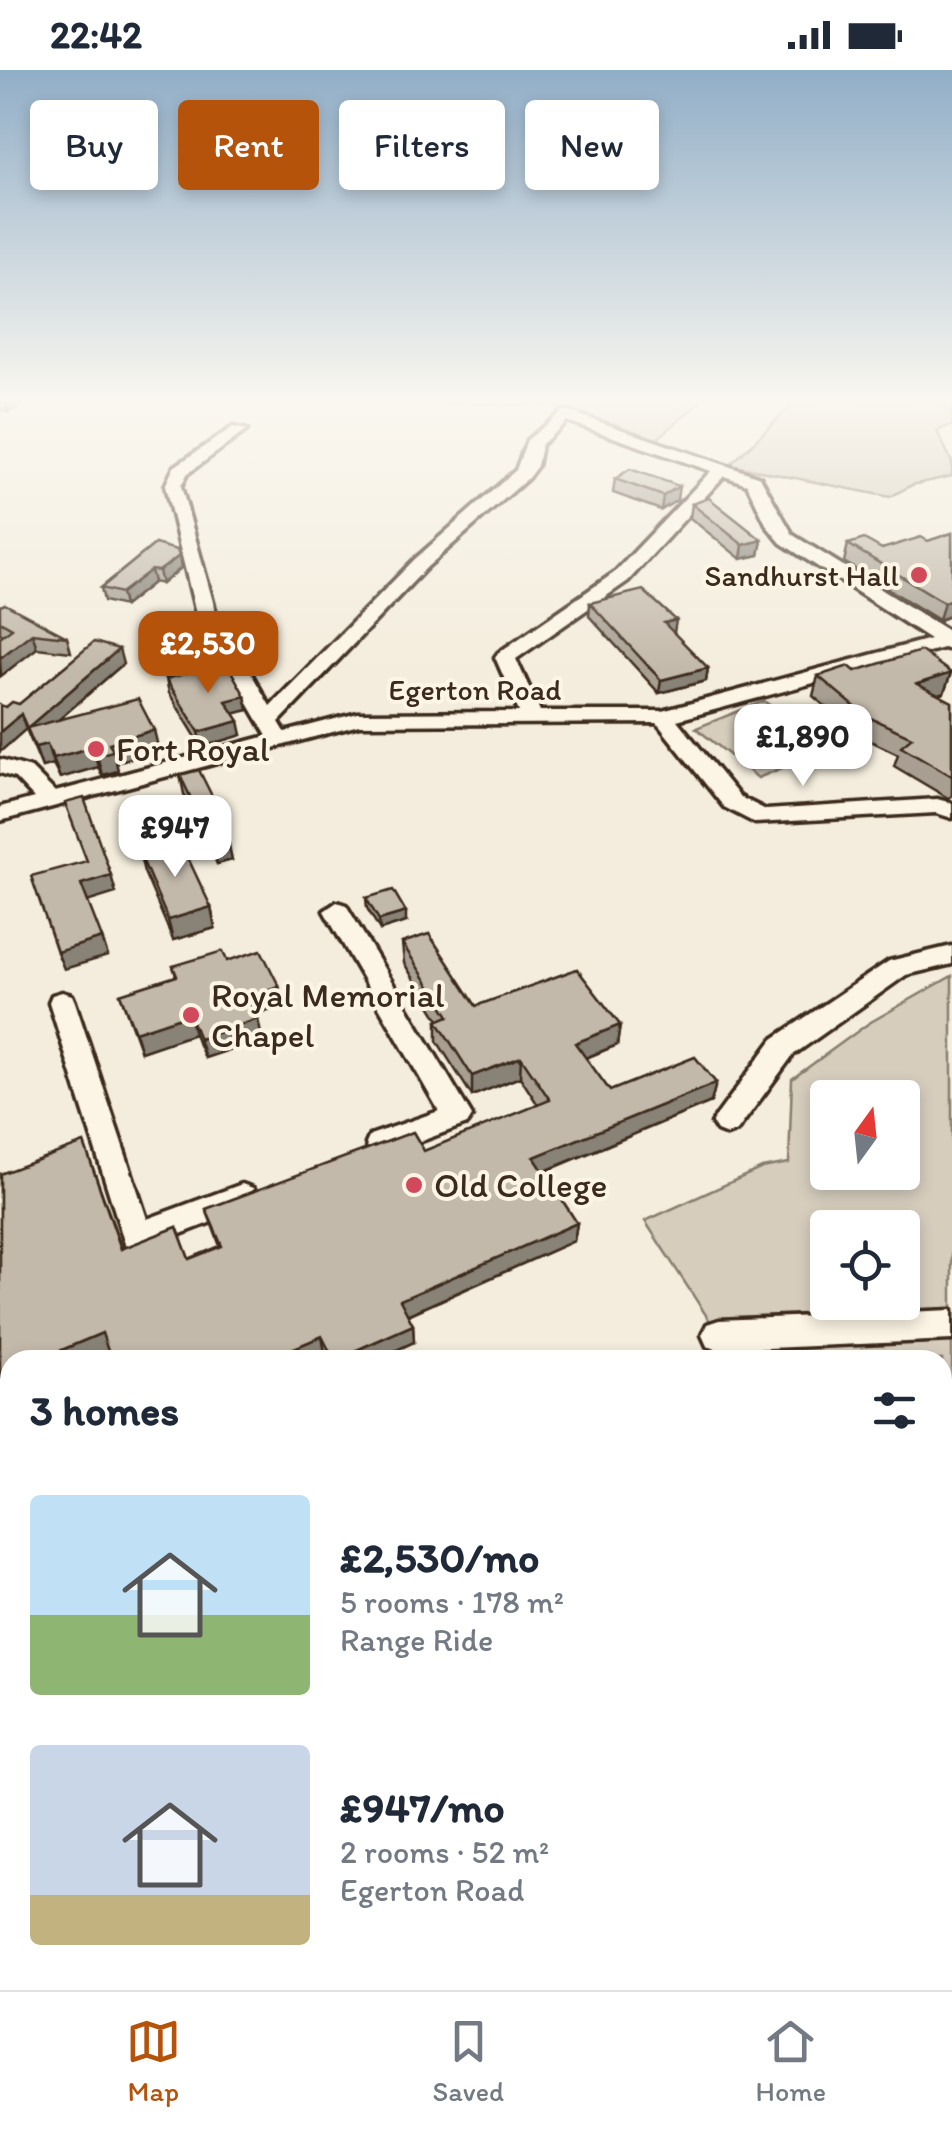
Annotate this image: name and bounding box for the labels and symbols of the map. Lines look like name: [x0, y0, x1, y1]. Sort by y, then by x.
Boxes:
place label: Sandhurst Hall: [705, 557, 900, 594]
marker: Sandhurst Hall: [908, 564, 930, 586]
pin: £2,530: [127, 611, 289, 696]
street label: Egerton Road: [389, 671, 561, 708]
pin: £1,890: [722, 704, 884, 789]
place label: Fort Royal: [116, 728, 270, 770]
marker: Fort Royal: [85, 738, 107, 760]
pin: £947: [116, 795, 234, 880]
place label: Royal Memorial Chapel: [211, 974, 445, 1056]
marker: Royal Memorial Chapel: [180, 1004, 202, 1026]
north arrow: [810, 1080, 920, 1190]
place label: Old College: [434, 1164, 607, 1206]
marker: Old College: [403, 1174, 425, 1196]

